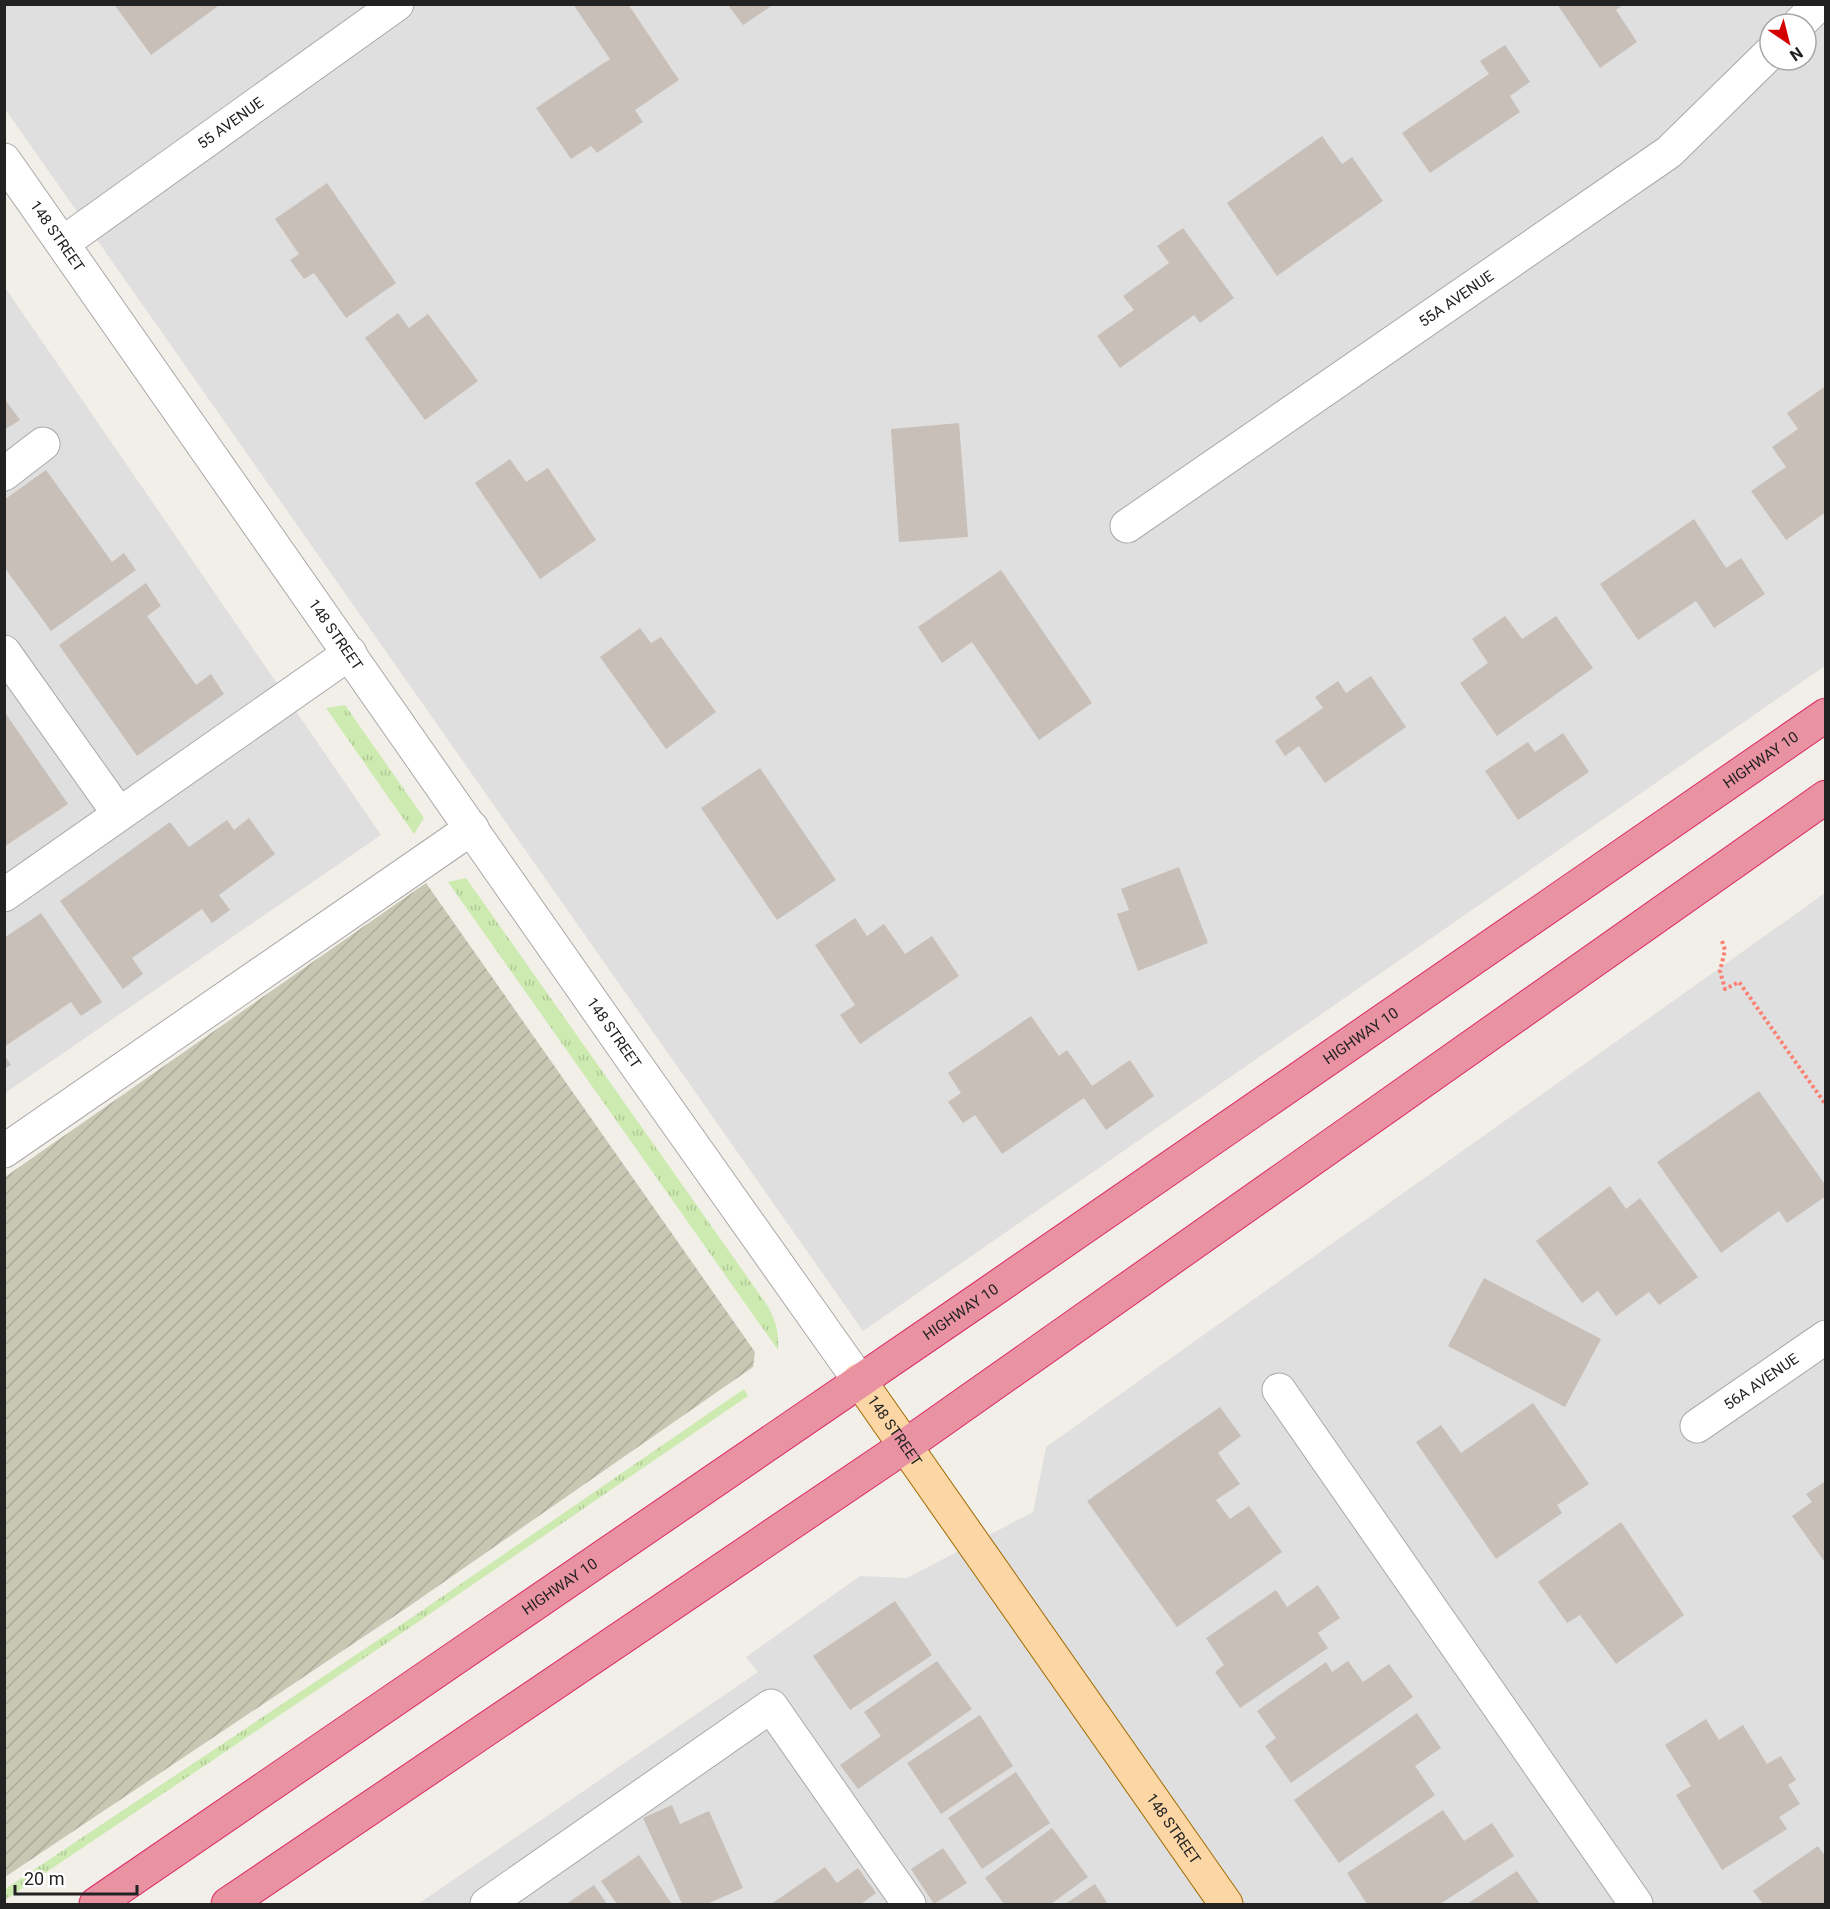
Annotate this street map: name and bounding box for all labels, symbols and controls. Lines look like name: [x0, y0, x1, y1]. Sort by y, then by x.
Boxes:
north arrow: [1758, 12, 1818, 72]
text: N: [1786, 43, 1806, 65]
street label: 55 AVENUE: [194, 93, 267, 153]
street label: 148 STREET: [26, 197, 88, 275]
street label: 55A AVENUE: [1415, 267, 1497, 331]
street label: 148 STREET: [305, 596, 367, 674]
street label: HIGHWAY 10: [1720, 728, 1802, 792]
street label: 148 STREET: [583, 994, 645, 1072]
street label: HIGHWAY 10: [1320, 1004, 1402, 1068]
street label: HIGHWAY 10: [920, 1280, 1002, 1344]
street label: 56A AVENUE: [1720, 1349, 1802, 1414]
street label: 148 STREET: [864, 1392, 926, 1470]
street label: HIGHWAY 10: [519, 1554, 601, 1619]
street label: 148 STREET: [1142, 1790, 1204, 1868]
scale bar: [15, 1858, 136, 1896]
text: 20 m: [24, 1868, 64, 1889]

